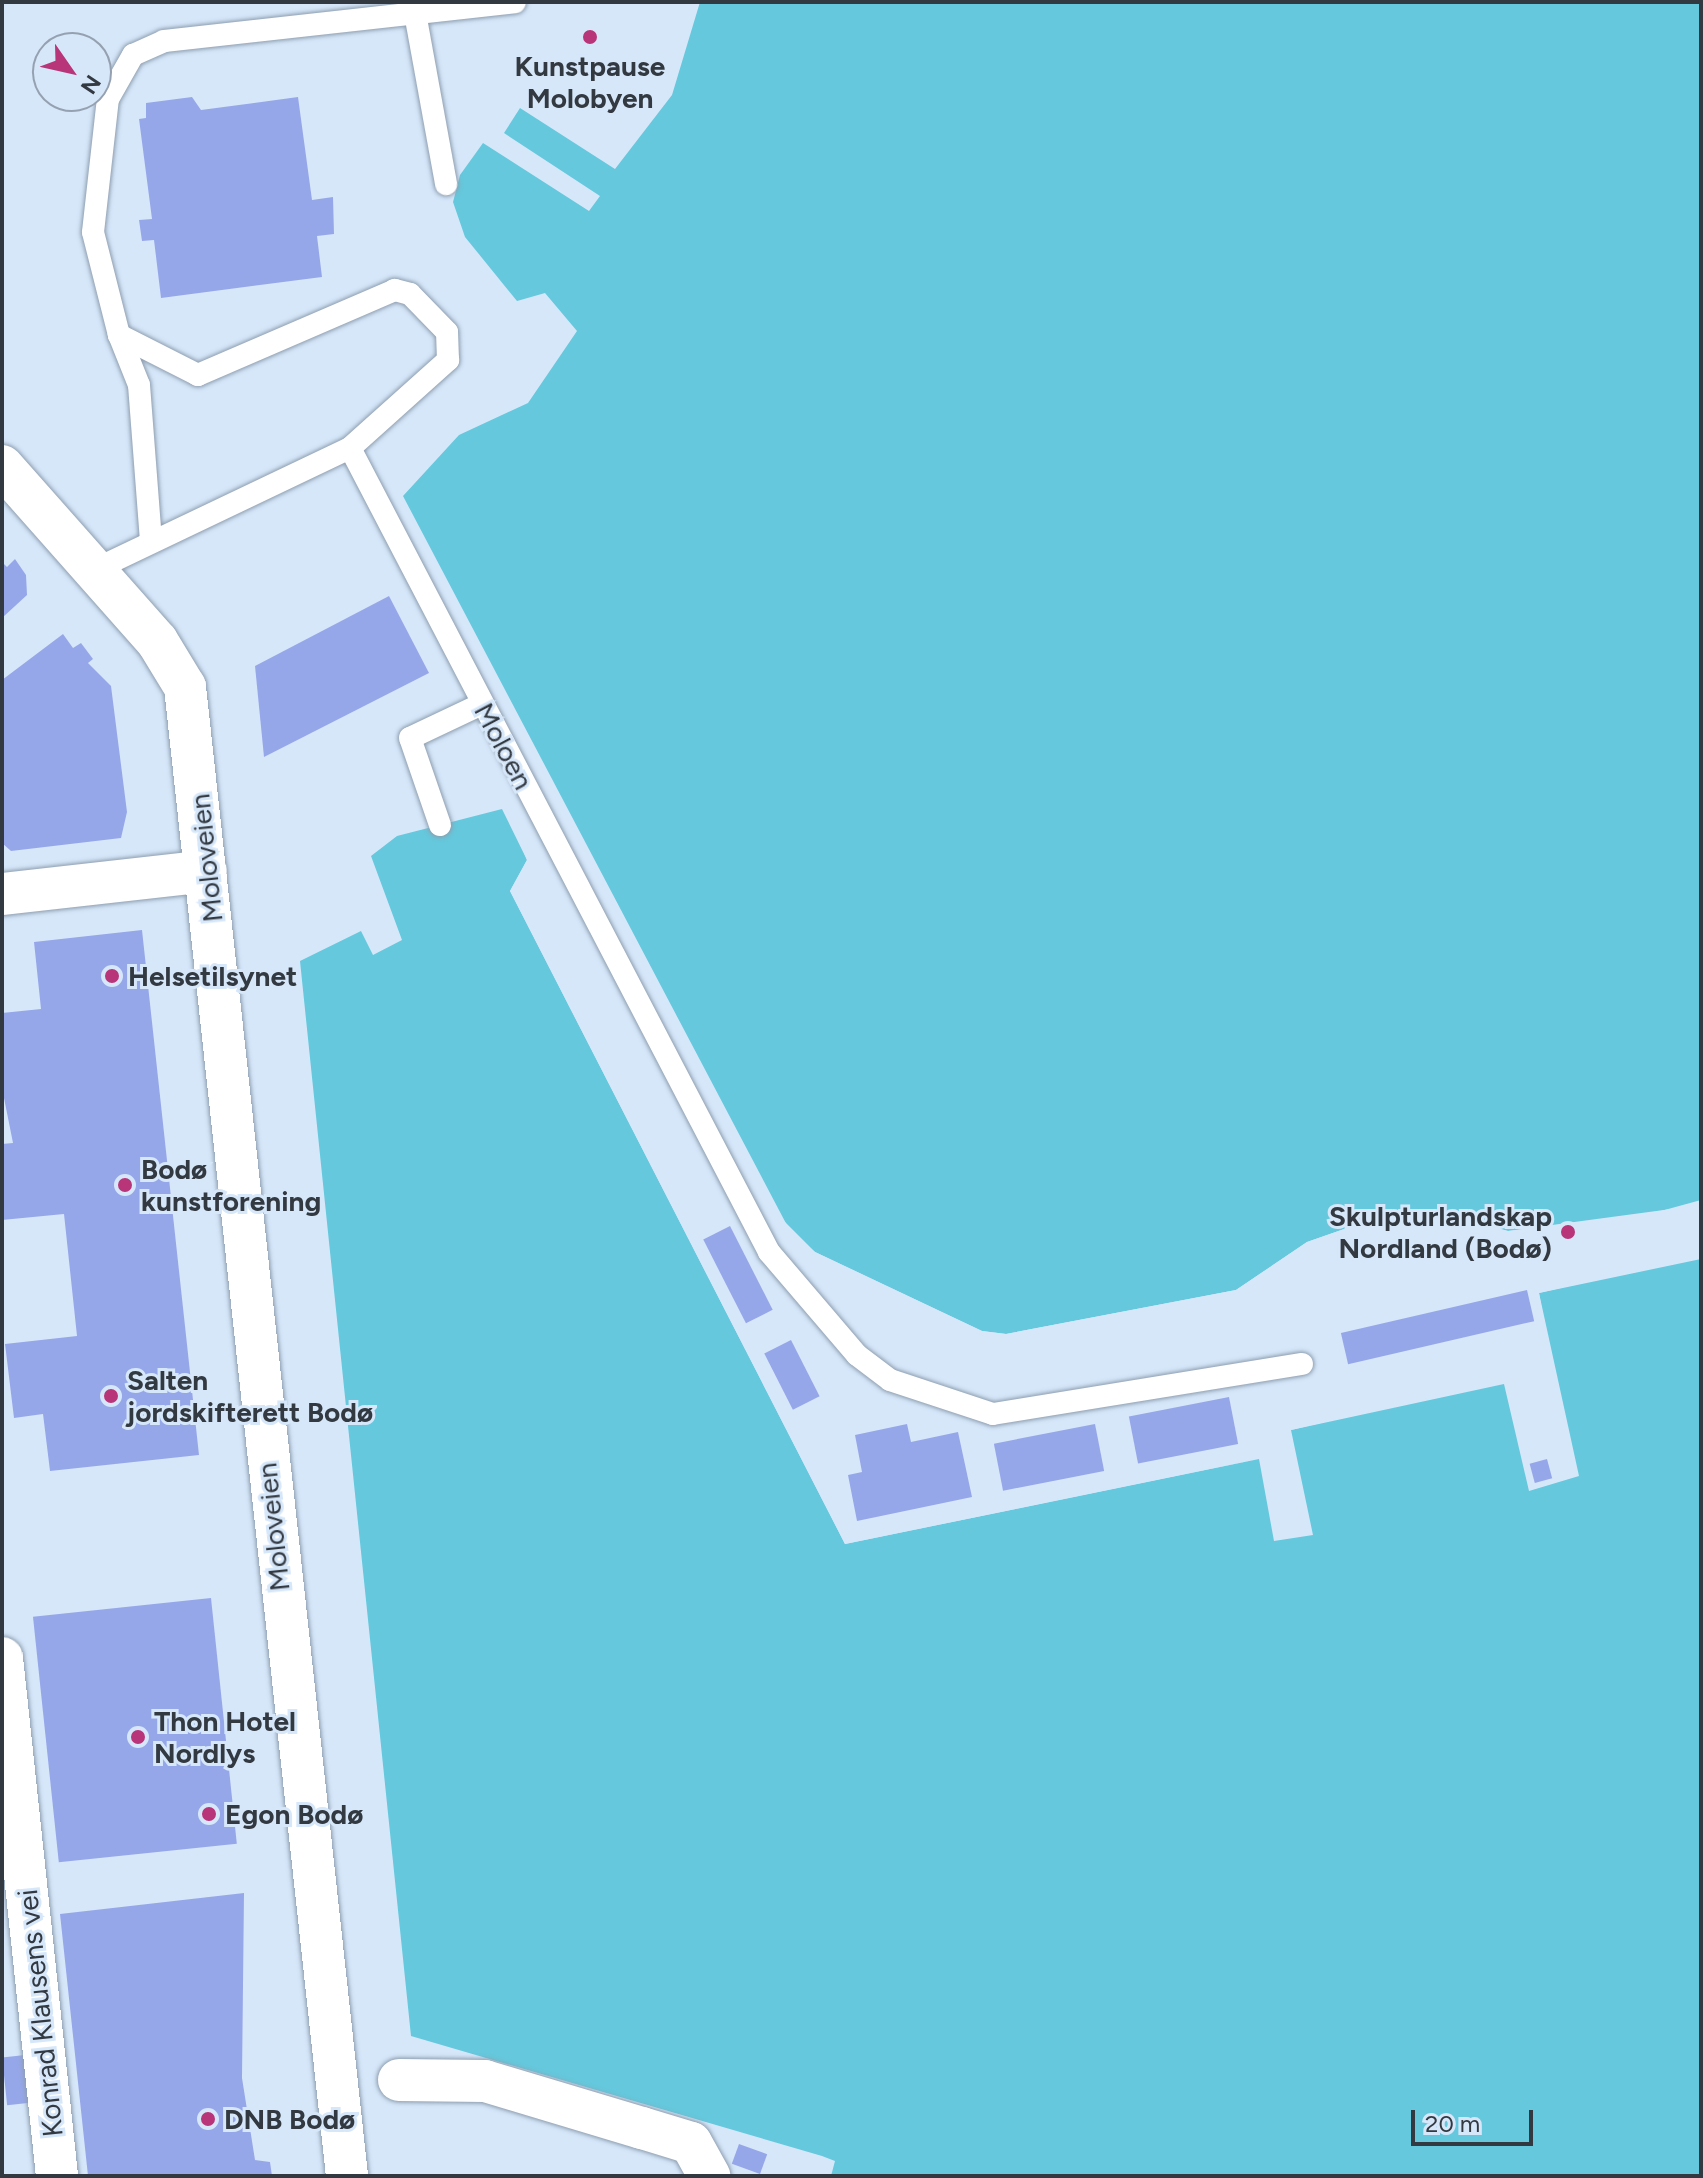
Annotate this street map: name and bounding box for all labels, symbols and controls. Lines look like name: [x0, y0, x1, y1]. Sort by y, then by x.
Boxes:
marker: Kunstpause Molobyen: [581, 28, 599, 46]
north arrow: [32, 32, 112, 112]
place label: Kunstpause Molobyen: [515, 49, 665, 115]
text: N: [75, 70, 107, 99]
street label: Moloen: [467, 697, 541, 795]
street label: Moloveien: [183, 792, 229, 924]
place label: Helsetilsynet: [128, 959, 297, 993]
marker: Helsetilsynet: [103, 967, 121, 985]
place label: Bodø kunstforening: [141, 1152, 321, 1218]
marker: Bodø kunstforening: [116, 1176, 134, 1194]
place label: Skulpturlandskap Nordland (Bodø): [1329, 1199, 1552, 1265]
marker: Skulpturlandskap Nordland (Bodø): [1559, 1223, 1577, 1241]
place label: Salten jordskifterett Bodø: [127, 1363, 373, 1429]
marker: Salten jordskifterett Bodø: [102, 1387, 120, 1405]
street label: Moloveien: [250, 1461, 296, 1593]
place label: Thon Hotel Nordlys: [154, 1704, 296, 1770]
marker: Thon Hotel Nordlys: [129, 1728, 147, 1746]
place label: Egon Bodø: [225, 1797, 363, 1831]
marker: Egon Bodø: [200, 1805, 218, 1823]
street label: Konrad Klausens vei: [10, 1887, 70, 2139]
scale bar: [1415, 2094, 1537, 2144]
place label: DNB Bodø: [224, 2102, 355, 2136]
text: 20 m: [1425, 2109, 1480, 2138]
marker: DNB Bodø: [199, 2110, 217, 2128]

